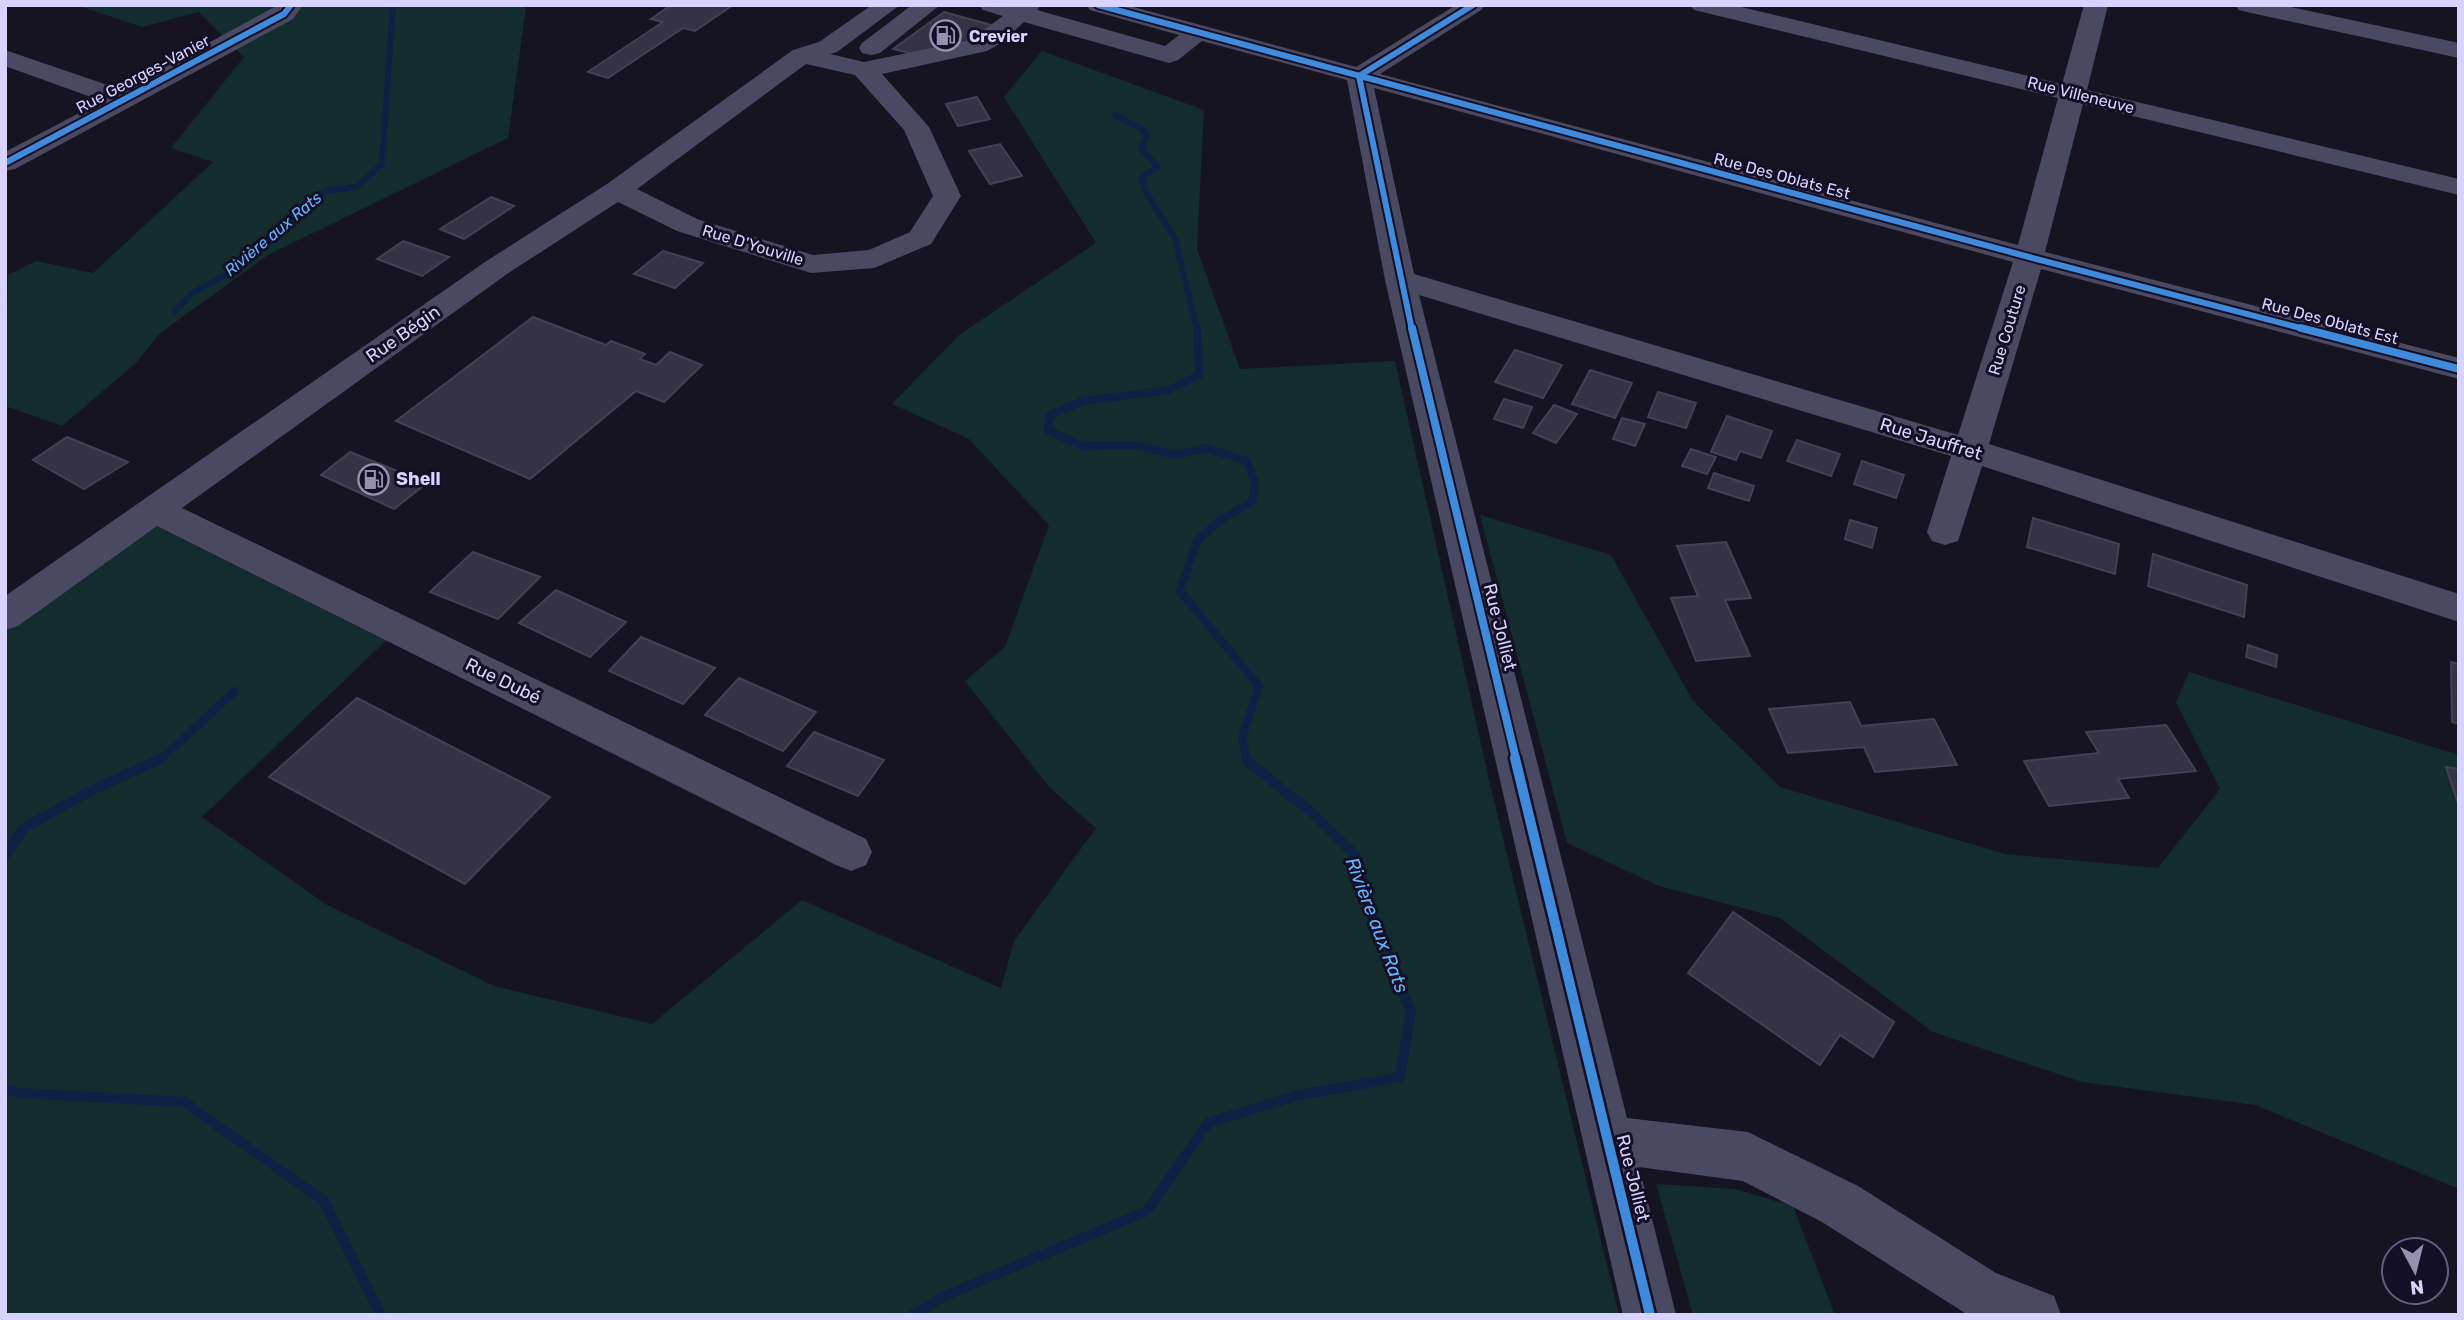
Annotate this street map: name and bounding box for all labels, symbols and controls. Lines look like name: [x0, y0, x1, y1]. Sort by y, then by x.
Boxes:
fuel station icon: Crevier: [929, 19, 963, 53]
place label: Crevier: [969, 27, 1028, 46]
street label: Rue Georges-Vanier: [73, 31, 213, 117]
street label: Rue Villeneuve: [2026, 73, 2136, 117]
street label: Rue Des Oblats Est: [1712, 149, 1852, 203]
water label: Rivière aux Rats: [221, 188, 325, 280]
street label: Rue D'Youville: [700, 221, 806, 269]
street label: Rue Couture: [1984, 283, 2030, 377]
street label: Rue Des Oblats Est: [2260, 294, 2400, 348]
street label: Rue Bégin: [362, 301, 444, 367]
street label: Rue Jauffret: [1877, 413, 1985, 465]
fuel station icon: Shell: [356, 462, 390, 496]
place label: Shell: [396, 468, 441, 490]
street label: Rue Jolliet: [1479, 581, 1521, 673]
street label: Rue Dubé: [462, 653, 544, 709]
water label: Rivière aux Rats: [1341, 854, 1414, 996]
street label: Rue Jolliet: [1612, 1132, 1654, 1224]
north arrow: [2380, 1236, 2450, 1306]
text: N: [2409, 1275, 2425, 1300]

